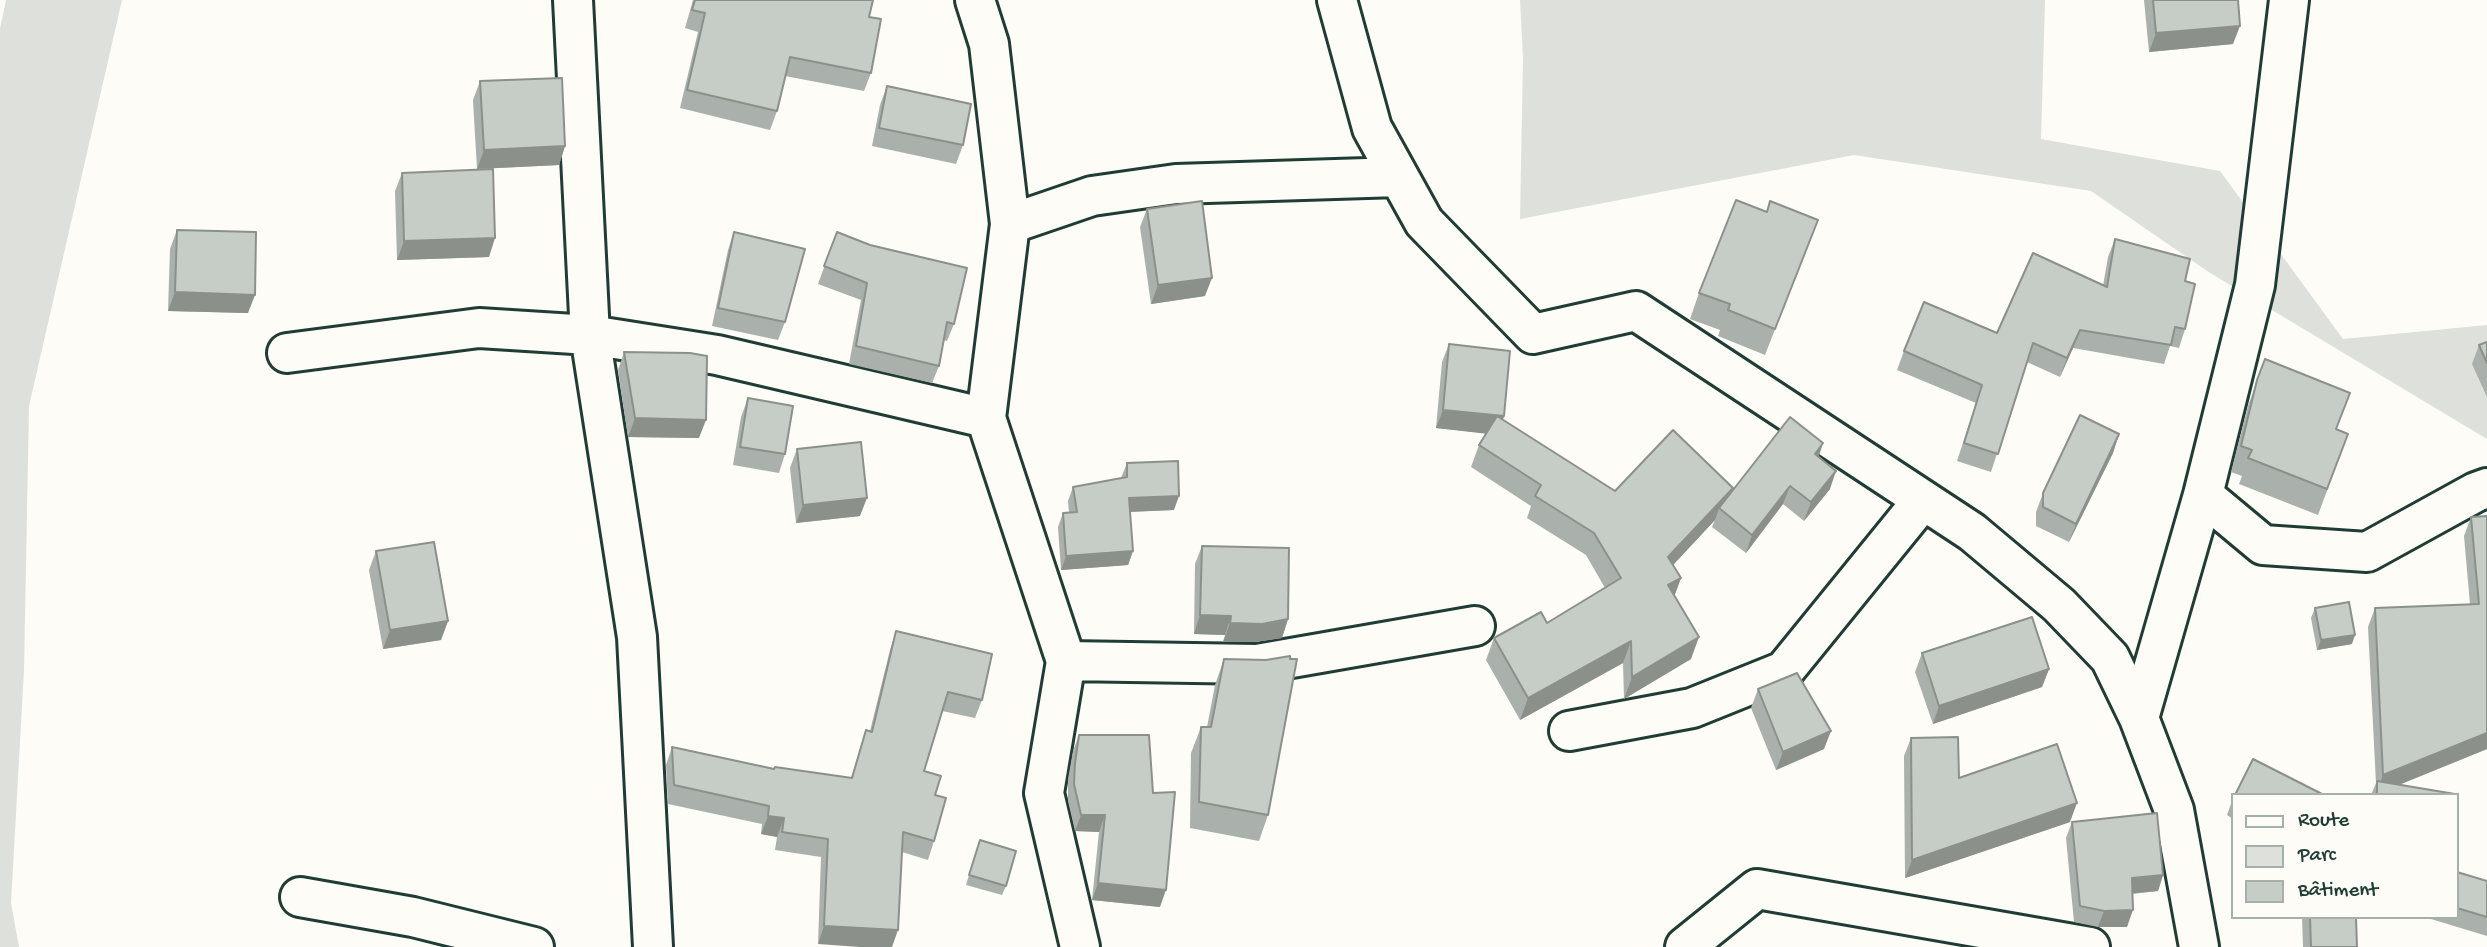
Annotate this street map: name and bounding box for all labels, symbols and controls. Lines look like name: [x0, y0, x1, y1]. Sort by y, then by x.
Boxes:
legend: [2232, 793, 2459, 919]
text: Route: [2298, 809, 2349, 834]
text: Parc: [2298, 844, 2336, 869]
text: Bâtiment: [2298, 879, 2378, 904]

